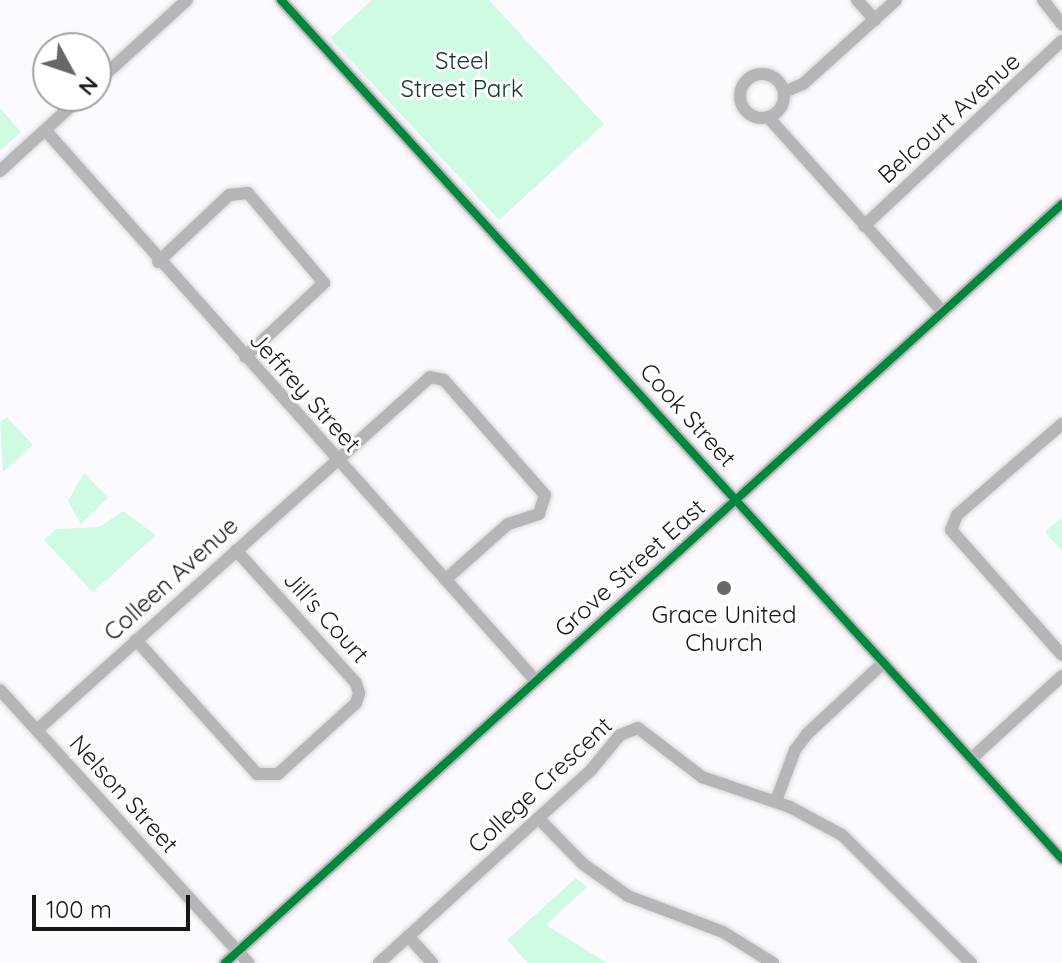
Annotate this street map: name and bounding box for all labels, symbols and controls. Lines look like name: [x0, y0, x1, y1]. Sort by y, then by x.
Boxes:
north arrow: [32, 32, 112, 112]
park label: Steel Street Park: [401, 47, 523, 103]
street label: Belcourt Avenue: [872, 47, 1026, 189]
text: N: [73, 71, 105, 101]
street label: Jeffrey Street: [243, 326, 367, 458]
street label: Cook Street: [634, 357, 742, 473]
street label: Grove Street East: [549, 493, 711, 643]
street label: Colleen Avenue: [98, 511, 244, 647]
street label: Jill's Court: [277, 565, 375, 669]
marker: Grace United Church: [715, 579, 733, 597]
place label: Grace United Church: [652, 601, 796, 657]
street label: College Crescent: [462, 711, 618, 859]
street label: Nelson Street: [64, 729, 184, 859]
scale bar: [36, 879, 194, 929]
text: 100 m: [46, 894, 112, 924]

